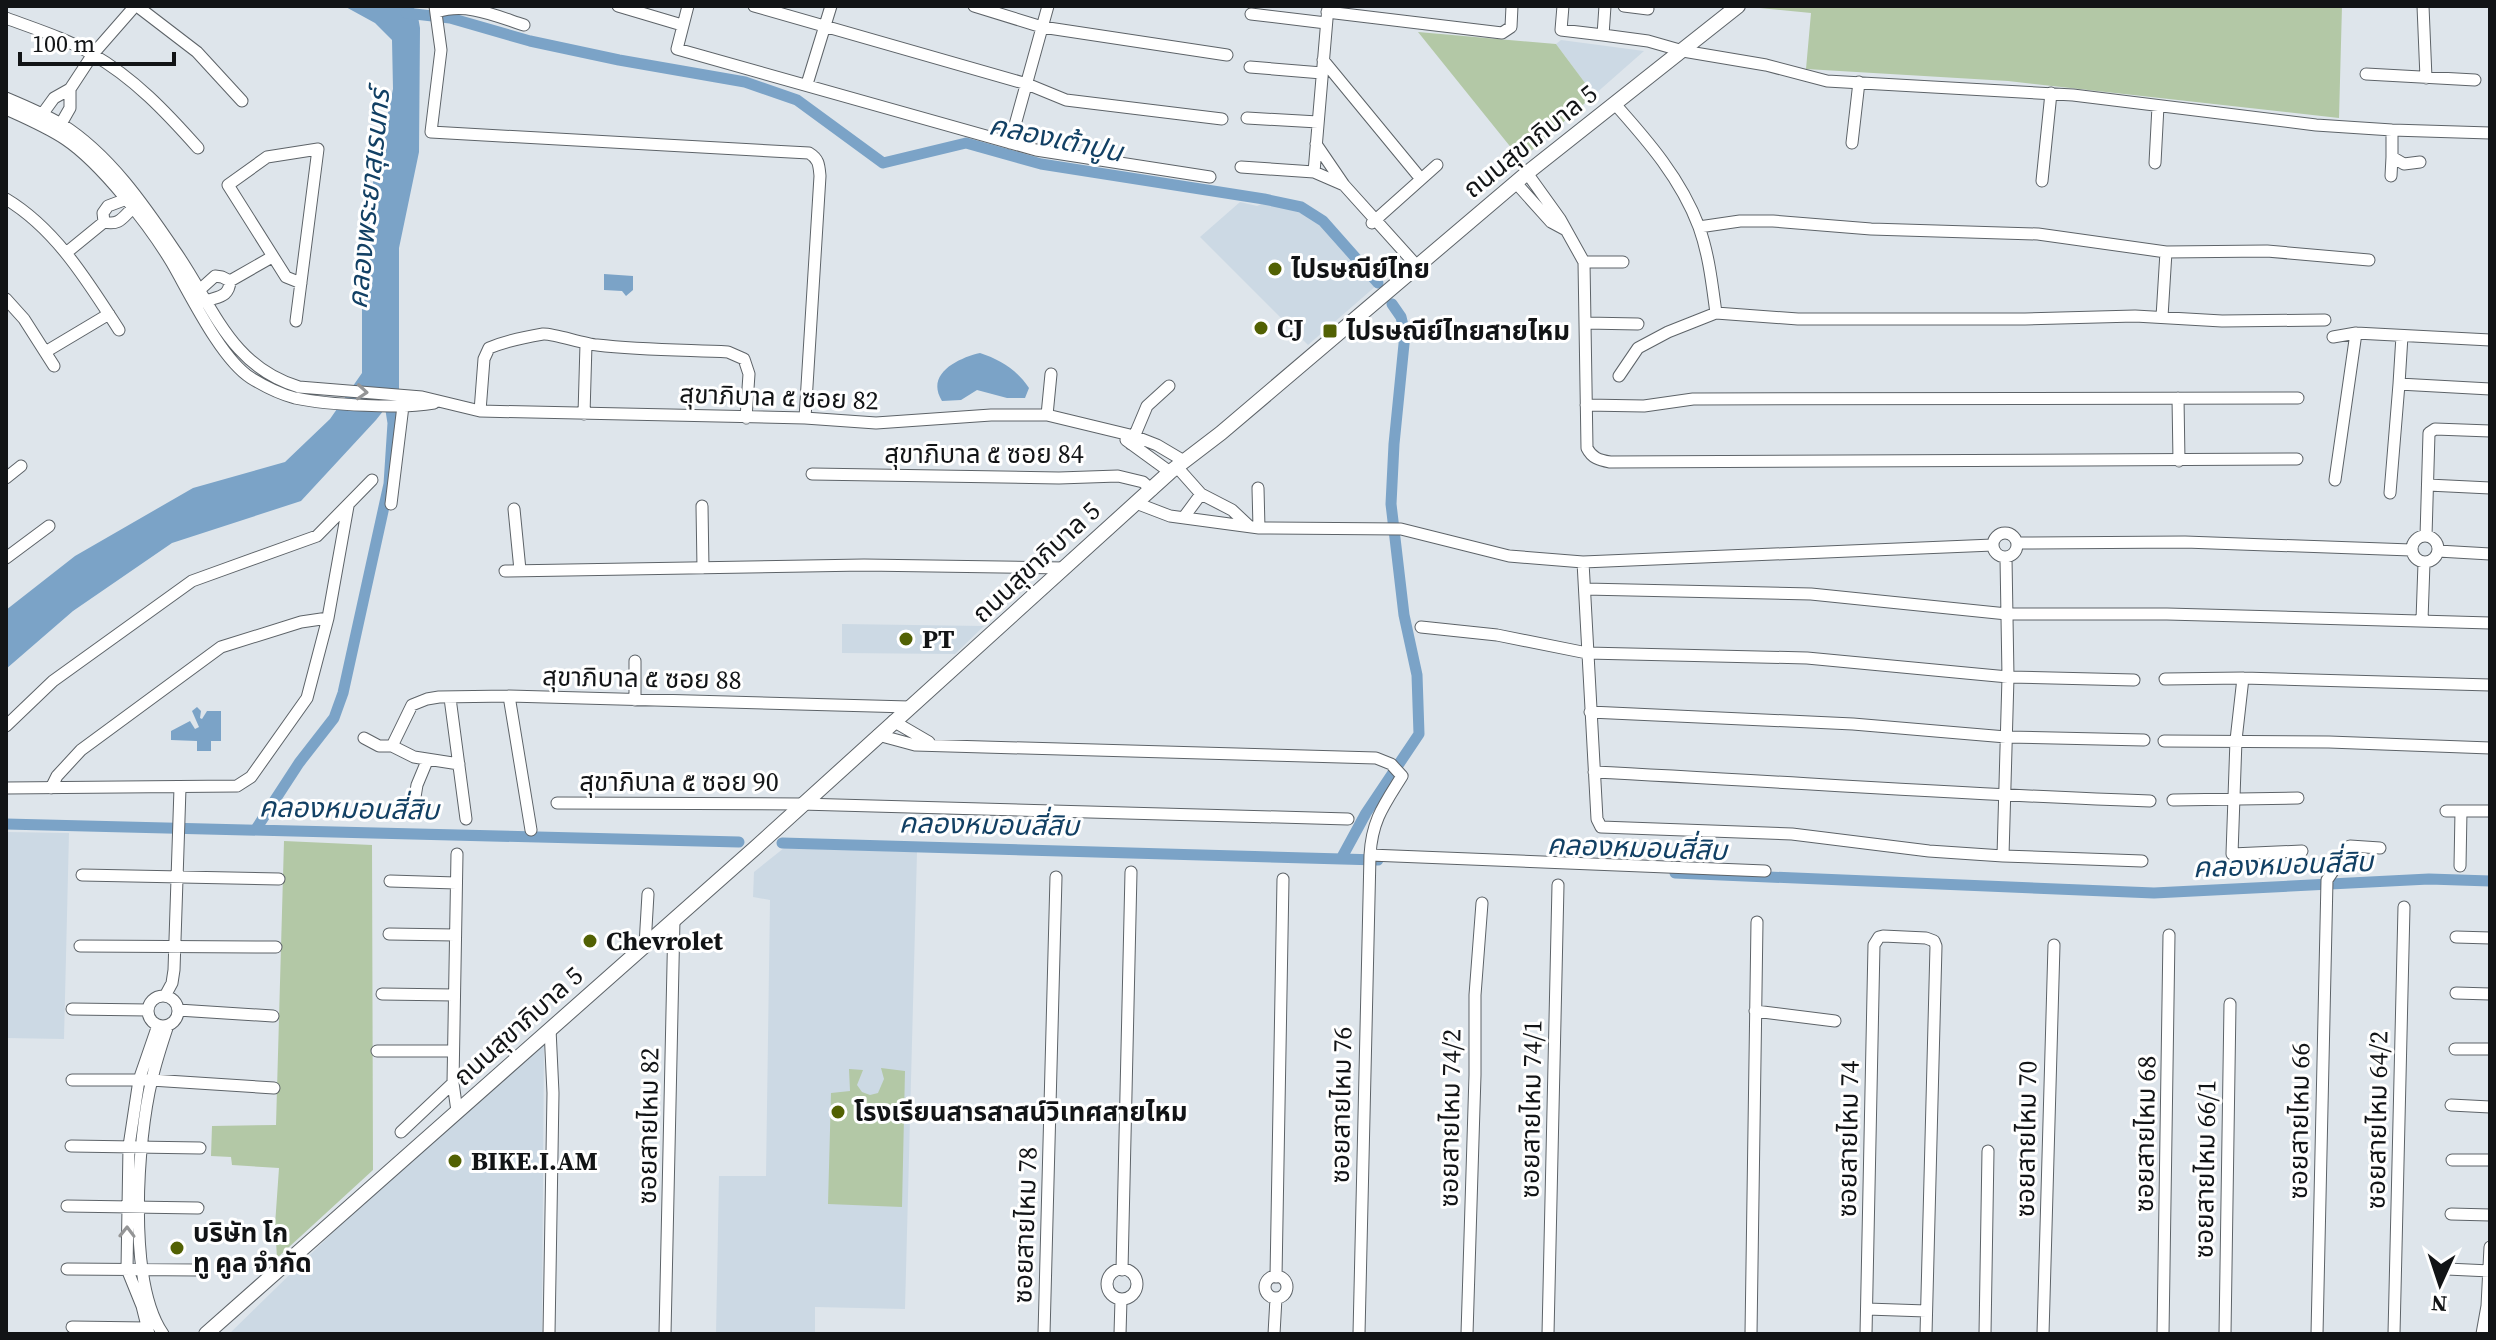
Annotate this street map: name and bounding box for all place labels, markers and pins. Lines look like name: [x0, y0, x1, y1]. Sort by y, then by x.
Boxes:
place label: ไปรษณีย์ไทย: [1291, 251, 1430, 287]
marker: ไปรษณีย์ไทย: [1266, 260, 1284, 278]
place label: CJ: [1277, 310, 1303, 346]
place label: ไปรษณีย์ไทยสายไหม: [1346, 313, 1570, 349]
marker: CJ: [1252, 319, 1270, 337]
marker: ไปรษณีย์ไทยสายไหม: [1321, 322, 1339, 340]
place label: PT: [922, 621, 954, 657]
marker: PT: [897, 630, 915, 648]
place label: Chevrolet: [606, 923, 724, 959]
marker: Chevrolet: [581, 932, 599, 950]
place label: โรงเรียนสารสาสน์วิเทศสายไหม: [854, 1094, 1188, 1130]
marker: โรงเรียนสารสาสน์วิเทศสายไหม: [829, 1103, 847, 1121]
place label: BIKE.I.AM: [471, 1143, 598, 1179]
marker: BIKE.I.AM: [446, 1152, 464, 1170]
place label: บริษัท โก ทู คูล จำกัด: [193, 1215, 312, 1281]
marker: บริษัท โก ทู คูล จำกัด: [168, 1239, 186, 1257]

